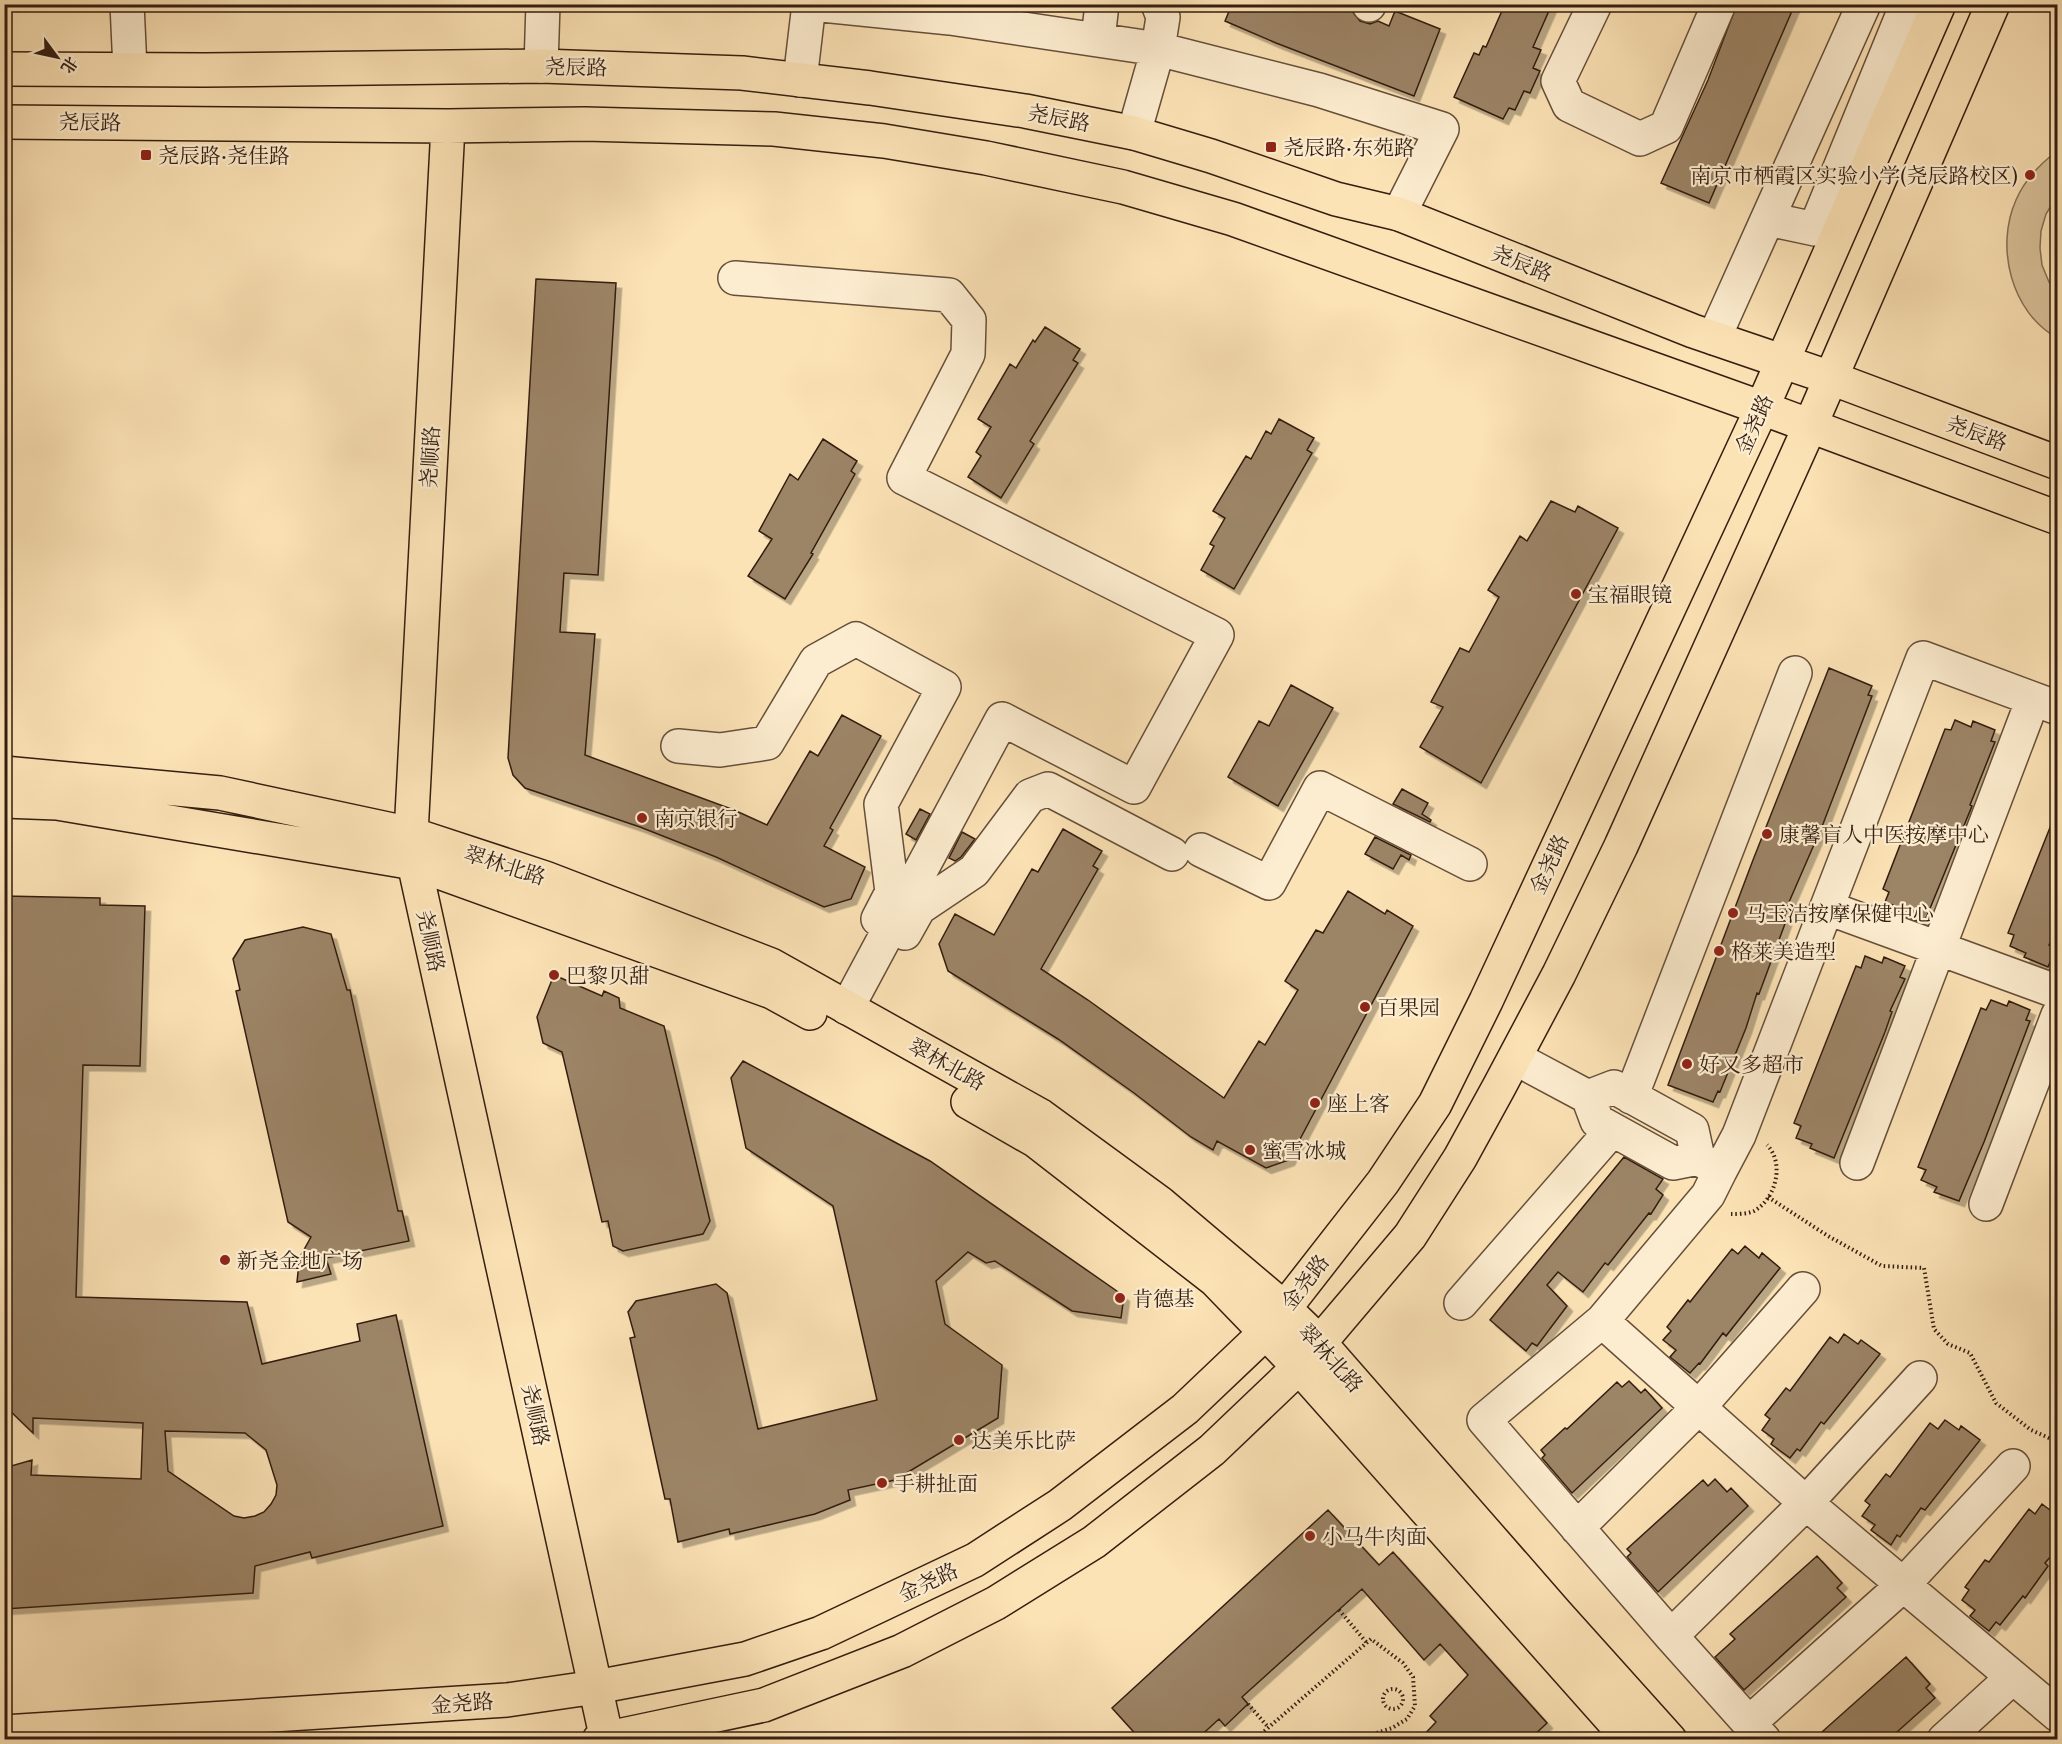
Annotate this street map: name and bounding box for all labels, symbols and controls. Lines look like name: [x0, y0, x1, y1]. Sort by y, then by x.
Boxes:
north arrow: [27, 27, 87, 87]
text: 北: [57, 53, 82, 77]
street label: 尧辰路: [544, 54, 608, 80]
street label: 尧辰路: [1026, 100, 1092, 136]
street label: 尧辰路: [58, 109, 122, 135]
place label: 尧辰路·东苑路: [1283, 135, 1415, 160]
marker: 尧辰路·东苑路: [1264, 140, 1278, 154]
place label: 尧辰路·尧佳路: [158, 143, 290, 168]
marker: 尧辰路·尧佳路: [139, 148, 153, 162]
place label: 南京市栖霞区实验小学(尧辰路校区): [1690, 163, 2018, 188]
marker: 南京市栖霞区实验小学(尧辰路校区): [2023, 168, 2037, 182]
street label: 尧辰路: [1488, 240, 1556, 286]
street label: 金尧路: [1730, 390, 1778, 458]
street label: 尧辰路: [1943, 410, 2011, 456]
street label: 尧顺路: [416, 425, 444, 489]
place label: 宝福眼镜: [1588, 582, 1672, 607]
marker: 宝福眼镜: [1569, 587, 1583, 601]
place label: 南京银行: [654, 806, 738, 831]
marker: 南京银行: [635, 811, 649, 825]
place label: 康馨盲人中医按摩中心: [1779, 822, 1989, 847]
marker: 康馨盲人中医按摩中心: [1760, 827, 1774, 841]
street label: 金尧路: [1524, 830, 1574, 898]
street label: 翠林北路: [461, 840, 549, 890]
place label: 马玉洁按摩保健中心: [1745, 901, 1934, 926]
marker: 马玉洁按摩保健中心: [1726, 906, 1740, 920]
street label: 尧顺路: [412, 908, 450, 974]
place label: 格莱美造型: [1731, 939, 1836, 964]
marker: 格莱美造型: [1712, 944, 1726, 958]
place label: 巴黎贝甜: [566, 963, 650, 988]
marker: 巴黎贝甜: [547, 968, 561, 982]
place label: 百果园: [1377, 995, 1440, 1020]
marker: 百果园: [1358, 1000, 1372, 1014]
street label: 翠林北路: [904, 1033, 990, 1095]
place label: 好又多超市: [1699, 1052, 1804, 1077]
marker: 好又多超市: [1680, 1057, 1694, 1071]
place label: 座上客: [1327, 1091, 1390, 1116]
marker: 座上客: [1308, 1096, 1322, 1110]
place label: 蜜雪冰城: [1262, 1138, 1346, 1163]
marker: 蜜雪冰城: [1243, 1143, 1257, 1157]
place label: 新尧金地广场: [237, 1248, 363, 1273]
street label: 金尧路: [1276, 1249, 1334, 1315]
marker: 新尧金地广场: [218, 1253, 232, 1267]
place label: 肯德基: [1132, 1286, 1195, 1311]
marker: 肯德基: [1113, 1291, 1127, 1305]
street label: 翠林北路: [1294, 1318, 1368, 1398]
street label: 尧顺路: [517, 1382, 555, 1448]
place label: 达美乐比萨: [971, 1428, 1076, 1453]
marker: 达美乐比萨: [952, 1433, 966, 1447]
place label: 手耕扯面: [894, 1471, 978, 1496]
marker: 手耕扯面: [875, 1476, 889, 1490]
place label: 小马牛肉面: [1322, 1524, 1427, 1549]
marker: 小马牛肉面: [1303, 1529, 1317, 1543]
street label: 金尧路: [894, 1557, 962, 1607]
street label: 金尧路: [430, 1688, 494, 1718]

